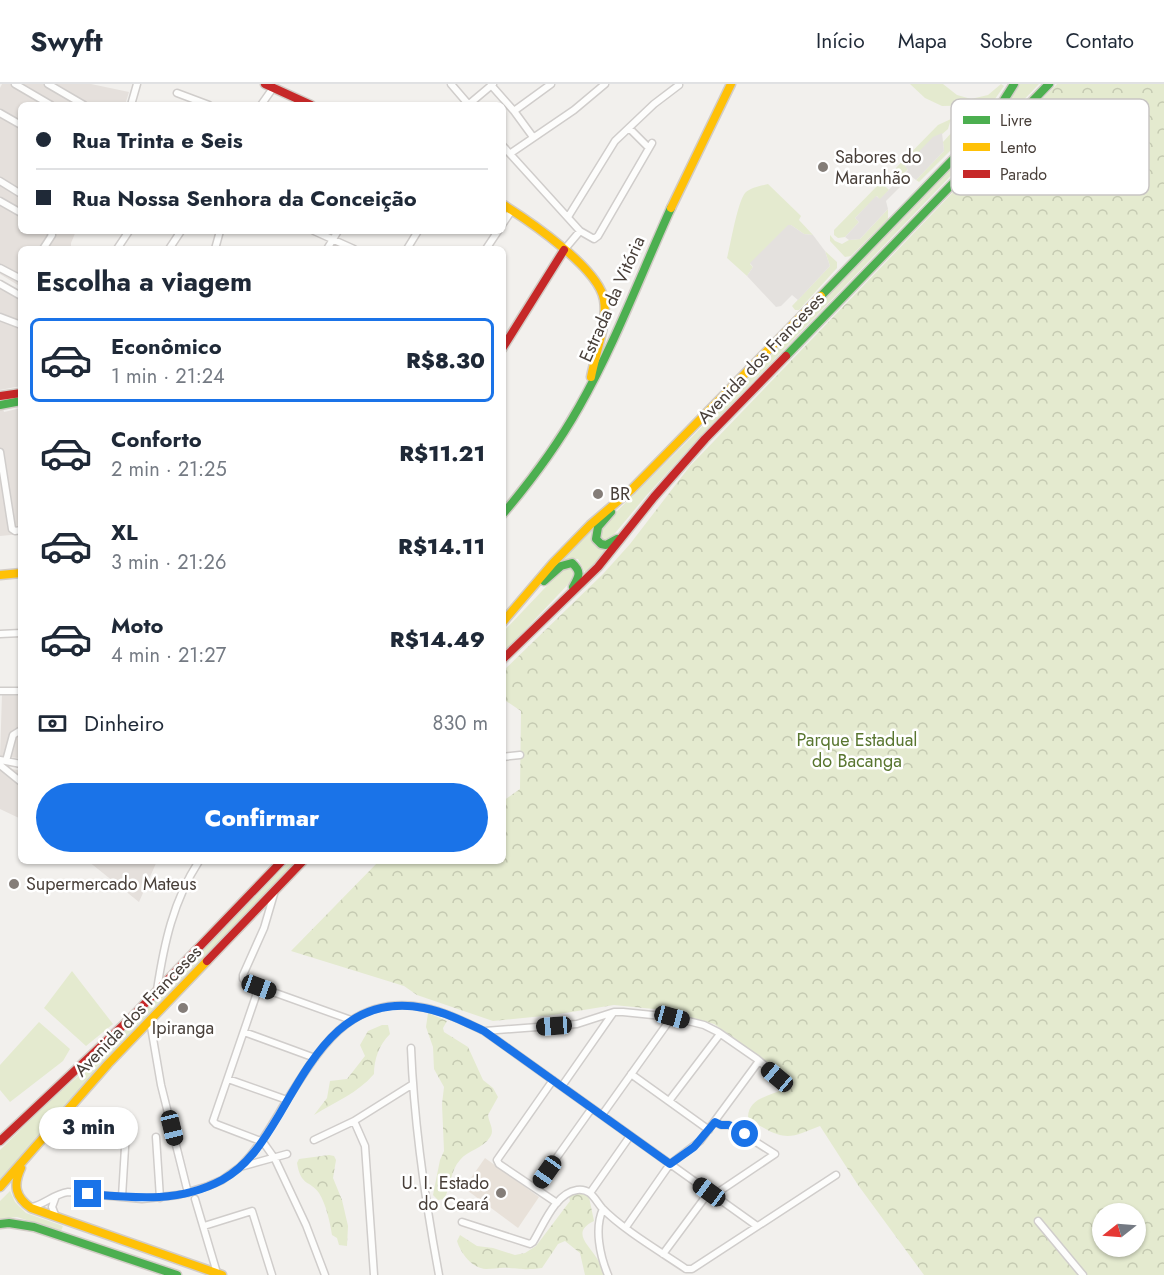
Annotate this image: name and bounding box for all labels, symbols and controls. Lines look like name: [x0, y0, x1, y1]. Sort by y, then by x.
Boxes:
text: Swyft: [30, 21, 103, 62]
text: Início: [816, 26, 865, 56]
text: Mapa: [898, 26, 947, 56]
text: Sobre: [980, 26, 1032, 56]
text: Contato: [1065, 26, 1134, 56]
legend: [951, 99, 1149, 195]
text: Livre: [1000, 109, 1032, 132]
text: Rua Trinta e Seis: [72, 124, 243, 156]
text: Lento: [1000, 136, 1037, 159]
place label: Sabores do Maranhão: [835, 144, 922, 191]
marker: Sabores do Maranhão: [816, 160, 830, 174]
text: Parado: [1000, 163, 1047, 186]
text: Rua Nossa Senhora da Conceição: [72, 182, 417, 214]
street label: Estrada da Vitória: [573, 232, 651, 366]
text: Escolha a viagem: [36, 262, 252, 301]
street label: Avenida dos Franceses: [691, 287, 831, 429]
text: Econômico: [111, 330, 222, 362]
icon: car: [39, 333, 93, 387]
text: R$8.30: [406, 344, 485, 376]
text: 1 min · 21:24: [111, 362, 225, 391]
text: Conforto: [111, 423, 202, 455]
icon: car: [39, 426, 93, 480]
text: R$11.21: [399, 437, 485, 469]
text: 2 min · 21:25: [111, 455, 227, 484]
place label: BR: [610, 481, 630, 507]
marker: BR: [591, 487, 605, 501]
text: XL: [111, 516, 138, 548]
icon: car: [39, 519, 93, 573]
text: R$14.11: [398, 530, 485, 562]
text: 3 min · 21:26: [111, 548, 227, 577]
text: Moto: [111, 609, 164, 641]
icon: car: [39, 612, 93, 666]
text: R$14.49: [390, 623, 485, 655]
text: 4 min · 21:27: [111, 641, 226, 670]
icon: cash: [36, 707, 69, 740]
text: Dinheiro: [84, 707, 164, 739]
text: 830 m: [433, 709, 488, 738]
park label: Parque Estadual do Bacanga: [797, 727, 917, 774]
button: Confirmar: [36, 783, 488, 852]
place label: Supermercado Mateus: [26, 871, 197, 897]
marker: Supermercado Mateus: [7, 877, 21, 891]
street label: Avenida dos Franceses: [68, 940, 208, 1082]
car: [239, 972, 279, 1002]
marker: Ipiranga: [176, 1001, 190, 1015]
car: [652, 1004, 692, 1030]
place label: Ipiranga: [152, 1015, 214, 1041]
car: [535, 1016, 573, 1036]
car: [757, 1059, 797, 1095]
callout: 3 min: [38, 1107, 138, 1149]
car: [159, 1108, 185, 1148]
text: 3 min: [62, 1113, 115, 1142]
route start: [731, 1120, 758, 1147]
car: [529, 1152, 565, 1192]
place label: U. I. Estado do Ceará: [402, 1170, 489, 1217]
car: [689, 1174, 729, 1210]
route end: [74, 1180, 101, 1207]
marker: U. I. Estado do Ceará: [494, 1186, 508, 1200]
north arrow: [1092, 1203, 1146, 1257]
map controls: [1092, 1203, 1146, 1257]

